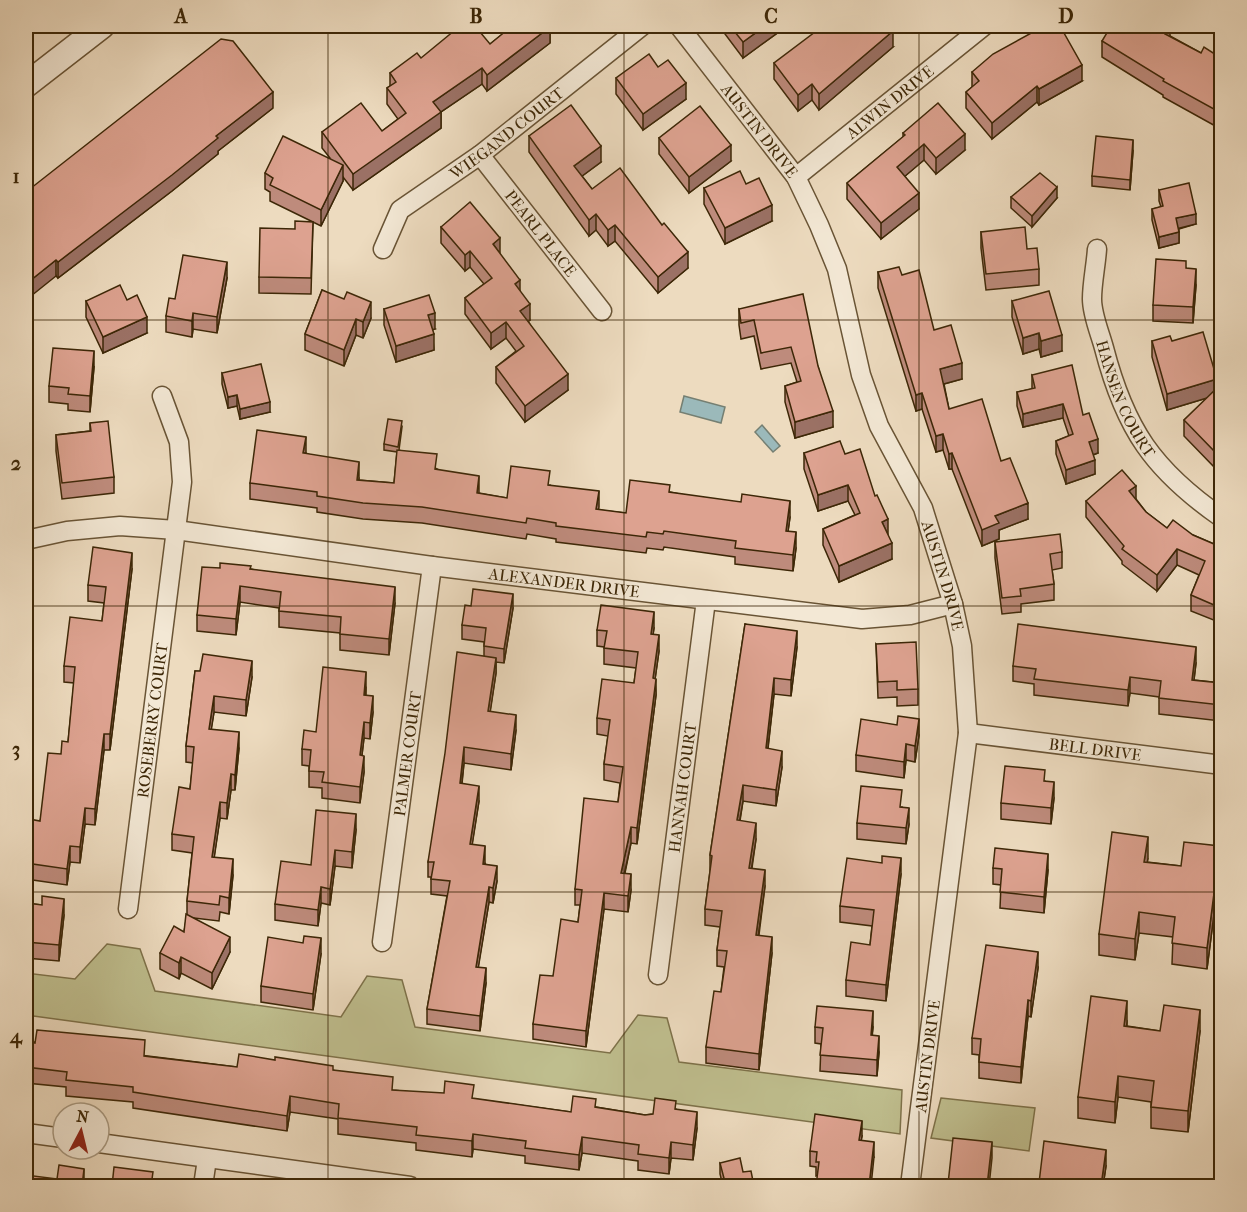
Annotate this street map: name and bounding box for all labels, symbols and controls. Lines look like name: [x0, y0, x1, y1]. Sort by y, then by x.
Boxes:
text: A: [173, 5, 189, 28]
text: B: [469, 5, 483, 28]
text: C: [764, 5, 778, 28]
text: D: [1058, 5, 1074, 28]
street label: ALWIN DRIVE: [842, 61, 937, 144]
street label: AUSTIN DRIVE: [717, 79, 802, 181]
street label: WIEGAND COURT: [445, 83, 568, 184]
text: 1: [12, 165, 20, 188]
street label: PEARL PLACE: [501, 186, 580, 280]
street label: HANSEN COURT: [1092, 338, 1159, 461]
text: 2: [11, 452, 21, 475]
street label: AUSTIN DRIVE: [917, 517, 967, 632]
street label: ALEXANDER DRIVE: [487, 564, 641, 602]
street label: ROSEBERRY COURT: [133, 642, 172, 799]
street label: PALMER COURT: [390, 690, 425, 817]
street label: HANNAH COURT: [665, 721, 700, 854]
street label: BELL DRIVE: [1048, 734, 1142, 765]
text: 3: [12, 738, 20, 761]
street label: AUSTIN DRIVE: [911, 998, 944, 1114]
text: 4: [9, 1025, 23, 1049]
north arrow: [51, 1101, 111, 1161]
text: N: [76, 1106, 91, 1127]

